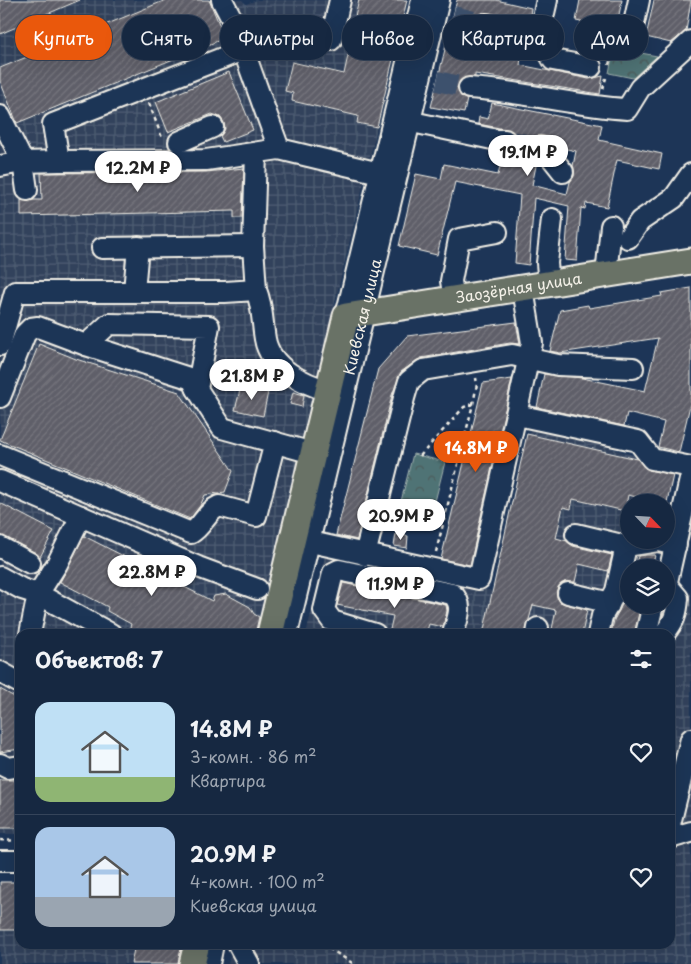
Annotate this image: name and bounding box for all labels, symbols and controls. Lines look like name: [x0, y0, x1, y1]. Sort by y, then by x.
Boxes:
chip: Купить: [15, 15, 112, 60]
chip: Снять: [122, 15, 210, 60]
chip: Фильтры: [220, 15, 332, 60]
chip: Новое: [342, 15, 433, 60]
chip: Квартира: [443, 15, 564, 60]
chip: Дом: [574, 15, 648, 60]
pin: 19.1M ₽: [482, 134, 574, 177]
text: 19.1M ₽: [499, 139, 557, 163]
pin: 12.2M ₽: [92, 150, 184, 193]
text: 12.2M ₽: [106, 155, 170, 179]
street label: Киевская улица: [337, 256, 387, 377]
street label: Заозёрная улица: [454, 266, 584, 308]
pin: 21.8M ₽: [206, 358, 298, 401]
text: 21.8M ₽: [220, 363, 284, 387]
pin: 14.8M ₽: [430, 430, 522, 473]
text: 14.8M ₽: [445, 435, 507, 459]
north arrow: [620, 494, 675, 549]
map controls: [620, 494, 675, 614]
pin: 20.9M ₽: [355, 498, 447, 541]
text: 20.9M ₽: [368, 503, 434, 527]
pin: 22.8M ₽: [106, 554, 198, 597]
text: 22.8M ₽: [119, 559, 186, 583]
button: layers: [620, 559, 675, 614]
pin: 11.9M ₽: [349, 566, 441, 609]
text: 11.9M ₽: [366, 571, 424, 595]
text: Объектов: 7: [35, 643, 163, 675]
icon: filters: [627, 645, 655, 673]
text: 14.8M ₽: [190, 712, 272, 744]
icon: home: [75, 722, 135, 782]
icon: heart: [627, 738, 655, 766]
text: 3-комн. · 86 m²: [190, 744, 317, 768]
text: Квартира: [190, 768, 265, 792]
text: 20.9M ₽: [190, 837, 276, 869]
icon: home: [75, 847, 135, 907]
icon: heart: [627, 863, 655, 891]
text: 4-комн. · 100 m²: [190, 869, 325, 893]
text: Киевская улица: [190, 893, 317, 917]

